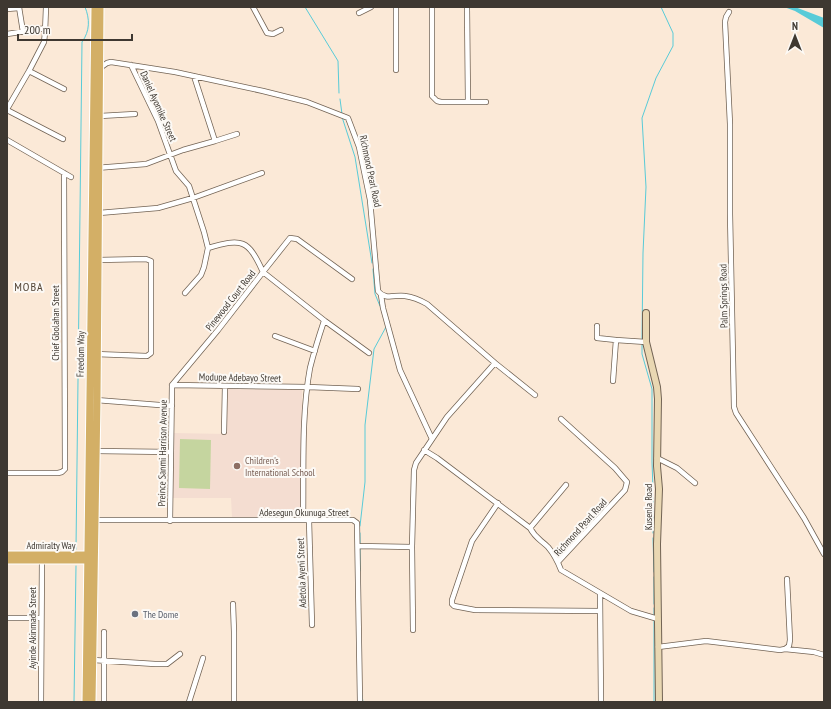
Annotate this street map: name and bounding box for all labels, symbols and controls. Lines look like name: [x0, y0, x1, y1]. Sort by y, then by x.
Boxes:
scale bar: [18, 16, 132, 42]
north arrow: [775, 16, 815, 56]
text: N: [792, 19, 798, 33]
text: 200 m: [24, 22, 51, 37]
street label: Daniel Ayomike Street: [137, 69, 180, 144]
street label: Richmond Pearl Road: [357, 134, 384, 208]
street label: Palm Springs Road: [716, 264, 731, 328]
street label: Pinewood Court Road: [203, 267, 258, 333]
district label: MOBA: [14, 279, 44, 294]
street label: Chief Gbolahan Street: [49, 285, 62, 361]
street label: Freedom Way: [74, 331, 87, 377]
street label: Modupe Adebayo Street: [199, 370, 281, 385]
street label: Preince Sanmi Harrison Avenue: [155, 399, 170, 507]
place label: Children's International School: [245, 454, 316, 479]
marker: Children's International School: [232, 461, 242, 471]
street label: Kusenla Road: [642, 484, 655, 530]
street label: Richmond Pearl Road: [551, 496, 610, 559]
street label: Adesegun Okunuga Street: [259, 506, 349, 519]
street label: Adetola Ayeni Street: [294, 538, 309, 608]
street label: Admiralty Way: [26, 539, 76, 552]
street label: Ayinde Akinmade Street: [26, 587, 39, 669]
place label: The Dome: [143, 608, 178, 621]
marker: The Dome: [130, 609, 140, 619]

